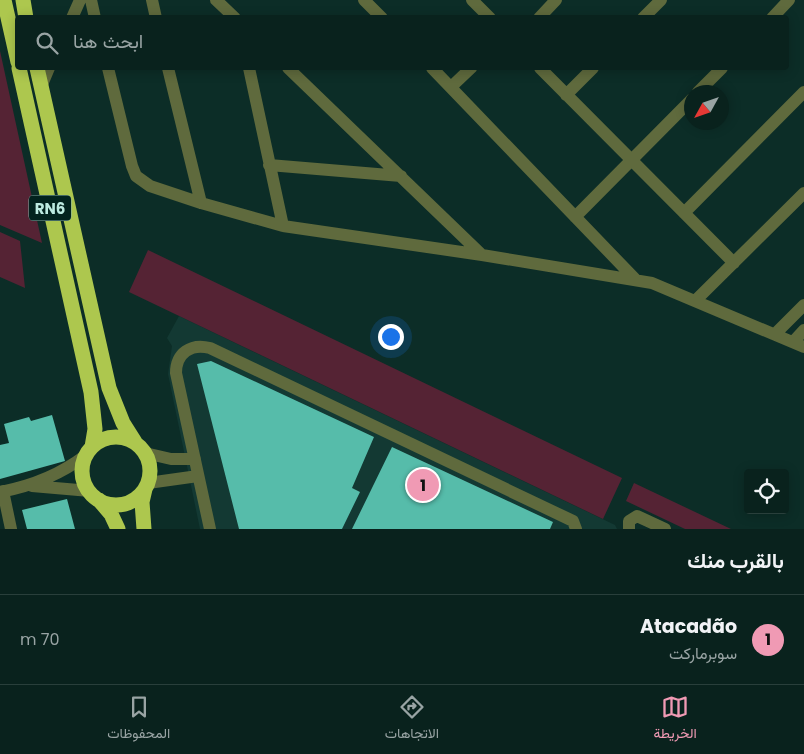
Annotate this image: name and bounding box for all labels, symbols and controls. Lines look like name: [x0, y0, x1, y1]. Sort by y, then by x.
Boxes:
search box: [15, 15, 789, 70]
text: ابحث هنا: [73, 28, 143, 55]
icon: search: [33, 29, 61, 57]
north arrow: [684, 85, 729, 130]
road number: RN6: [29, 196, 71, 220]
your location: [378, 324, 404, 350]
pin: 1: [407, 466, 439, 504]
map controls: [744, 469, 789, 514]
button: locate: [744, 469, 789, 514]
text: بالقرب منك: [687, 546, 784, 575]
text: Atacadão: [640, 613, 737, 640]
text: 70 m: [20, 628, 60, 651]
text: 1: [765, 628, 771, 651]
text: سوبرماركت: [669, 642, 737, 665]
tab: المحفوظات: [107, 693, 170, 746]
tab: الاتجاهات: [385, 693, 439, 746]
tab: الخريطة: [653, 693, 697, 746]

